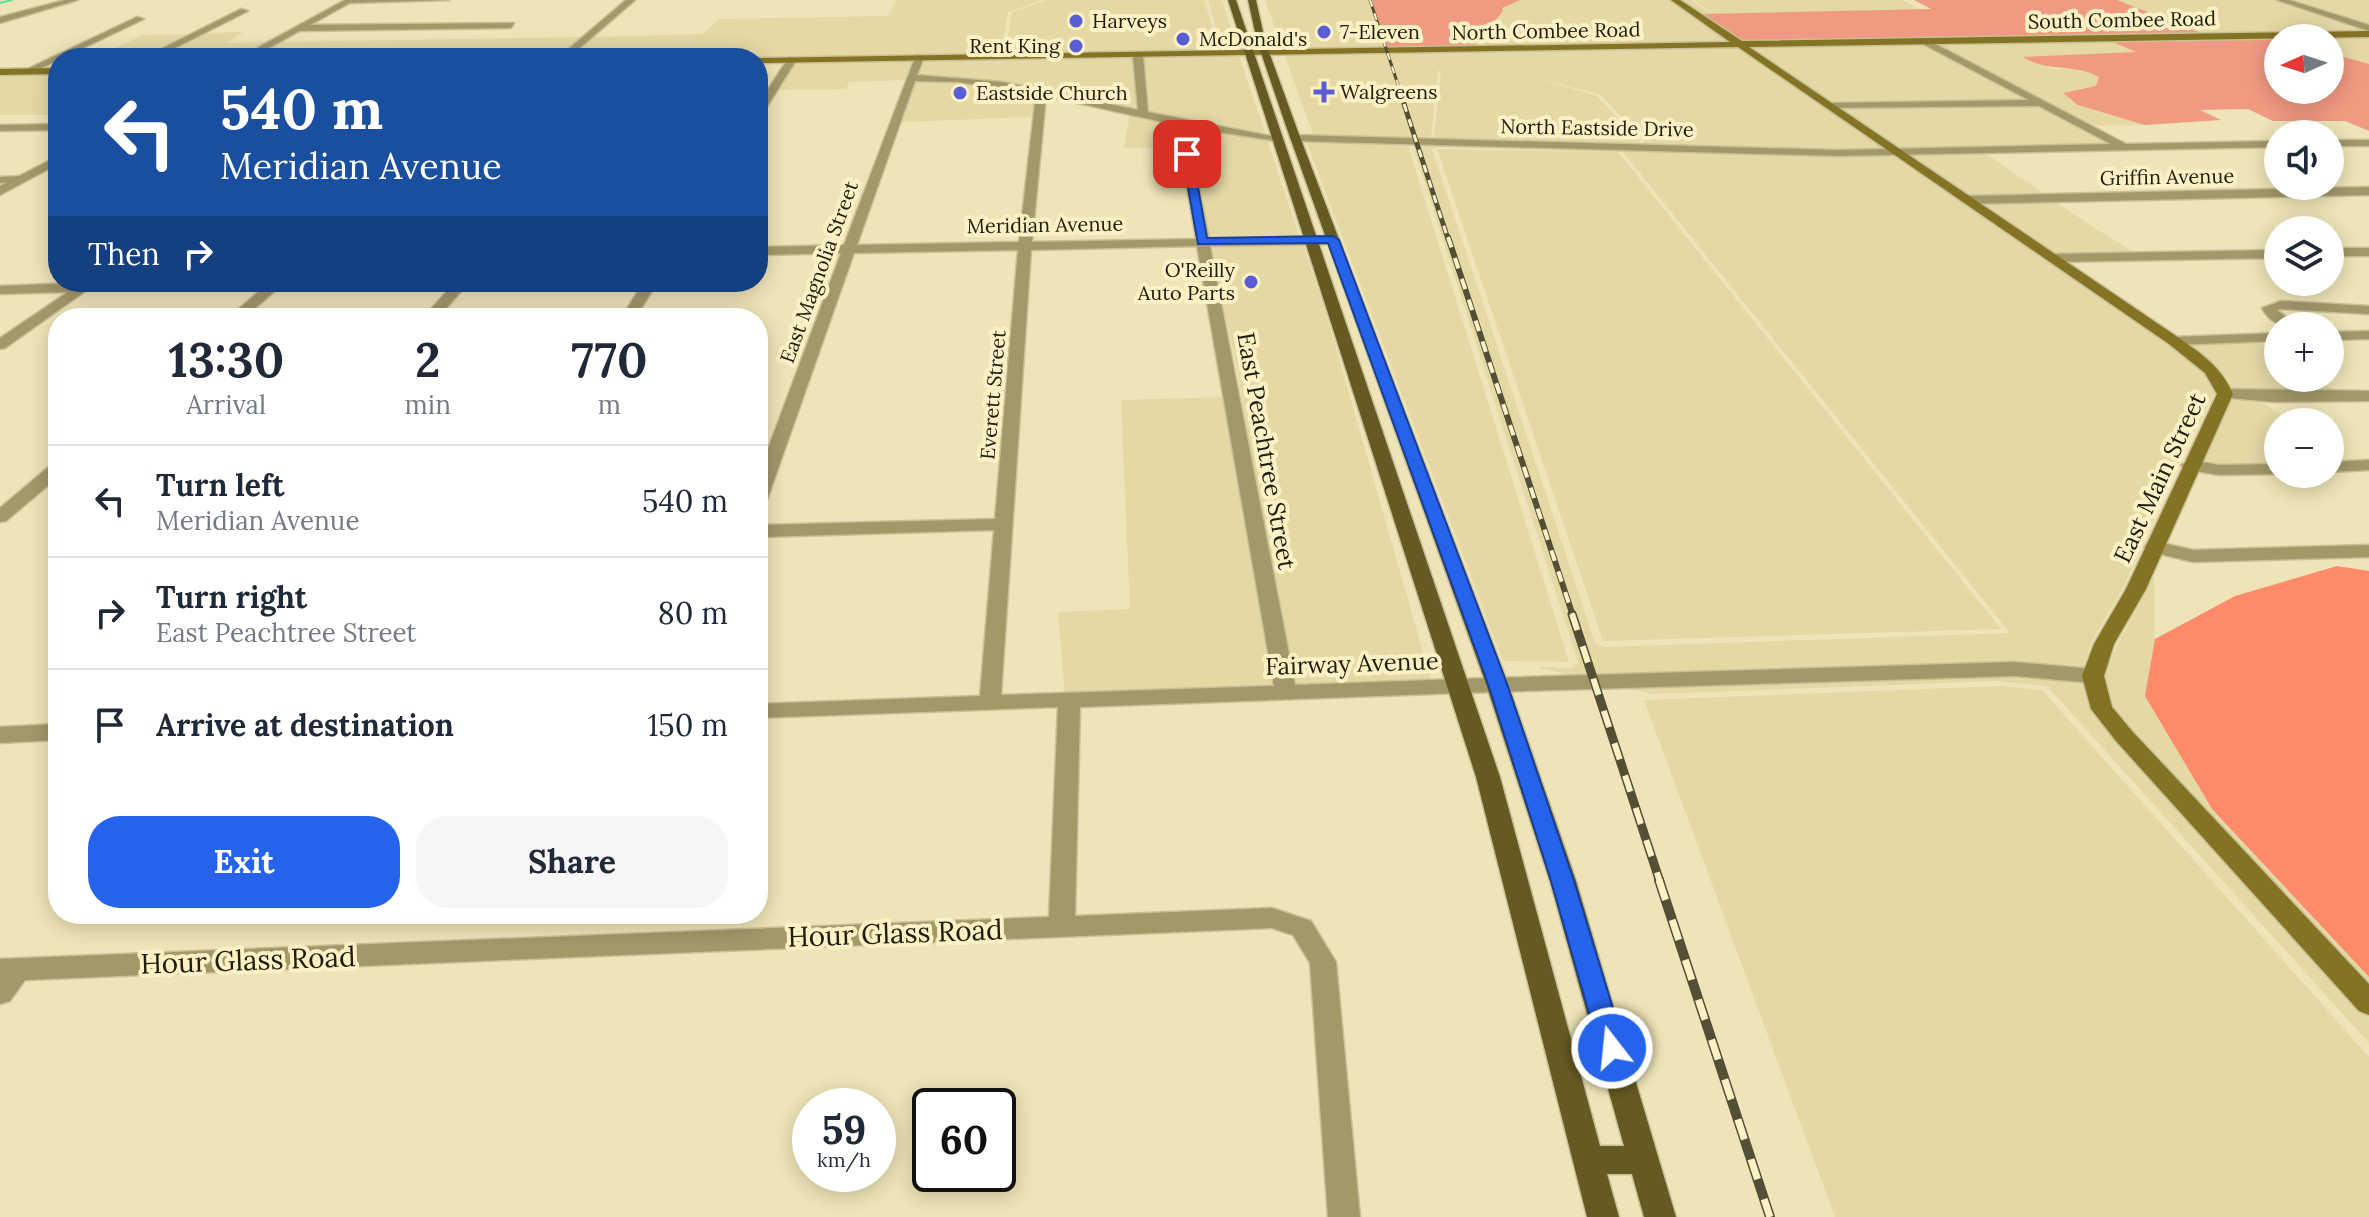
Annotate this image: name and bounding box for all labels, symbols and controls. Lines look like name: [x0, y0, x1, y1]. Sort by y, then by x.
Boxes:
street label: South Combee Road: [2028, 5, 2216, 34]
place label: Harveys: [1092, 8, 1167, 33]
marker: Harveys: [1067, 12, 1085, 30]
street label: North Combee Road: [1451, 16, 1641, 45]
place label: 7-Eleven: [1340, 19, 1420, 44]
marker: 7-Eleven: [1315, 23, 1333, 41]
north arrow: [2264, 24, 2344, 104]
map controls: [2264, 24, 2344, 488]
place label: McDonald's: [1199, 26, 1307, 51]
marker: McDonald's: [1174, 30, 1192, 48]
place label: Rent King: [969, 33, 1061, 58]
marker: Rent King: [1067, 37, 1085, 55]
text: 540 m: [220, 73, 383, 144]
place label: Walgreens: [1340, 79, 1437, 104]
icon: left: [88, 80, 192, 184]
place label: Eastside Church: [976, 80, 1128, 105]
marker: Walgreens: [1315, 83, 1333, 101]
marker: Eastside Church: [951, 84, 969, 102]
street label: North Eastside Drive: [1500, 113, 1694, 142]
pin: [1153, 120, 1221, 188]
button: sound: [2264, 120, 2344, 200]
icon: arrive: [1165, 132, 1209, 176]
text: Meridian Avenue: [220, 143, 502, 189]
street label: Griffin Avenue: [2100, 163, 2234, 190]
street label: East Magnolia Street: [774, 177, 863, 366]
street label: Meridian Avenue: [967, 211, 1124, 238]
button: layers: [2264, 216, 2344, 296]
icon: right: [176, 232, 220, 276]
text: Then: [88, 235, 160, 273]
place label: O'Reilly Auto Parts: [1137, 257, 1235, 305]
marker: O'Reilly Auto Parts: [1242, 273, 1260, 291]
button: +: [2264, 312, 2344, 392]
text: 13:30: [168, 329, 284, 390]
text: 2: [415, 329, 441, 390]
text: 770: [571, 329, 648, 390]
street label: Everett Street: [974, 329, 1011, 461]
street label: East Peachtree Street: [1230, 330, 1303, 573]
street label: East Main Street: [2107, 387, 2213, 568]
text: Arrival: [187, 388, 266, 421]
text: min: [405, 388, 451, 421]
text: m: [598, 388, 621, 421]
button: −: [2264, 408, 2344, 488]
text: Turn left: [156, 466, 284, 504]
icon: left: [88, 479, 132, 523]
text: 540 m: [642, 482, 728, 520]
text: Meridian Avenue: [156, 504, 359, 537]
text: Turn right: [156, 578, 307, 616]
icon: right: [88, 591, 132, 635]
text: 80 m: [658, 594, 728, 632]
text: East Peachtree Street: [156, 616, 416, 649]
street label: Fairway Avenue: [1265, 645, 1439, 682]
icon: arrive: [88, 703, 132, 747]
text: Arrive at destination: [156, 706, 454, 744]
text: 150 m: [647, 706, 728, 744]
button: Exit: [88, 816, 400, 908]
button: Share: [416, 816, 728, 908]
street label: Hour Glass Road: [787, 911, 1003, 955]
street label: Hour Glass Road: [140, 938, 356, 982]
position arrow: [1570, 1006, 1654, 1090]
speed limit sign: 60: [912, 1088, 1016, 1192]
text: 59: [822, 1104, 866, 1155]
text: km/h: [817, 1147, 871, 1172]

